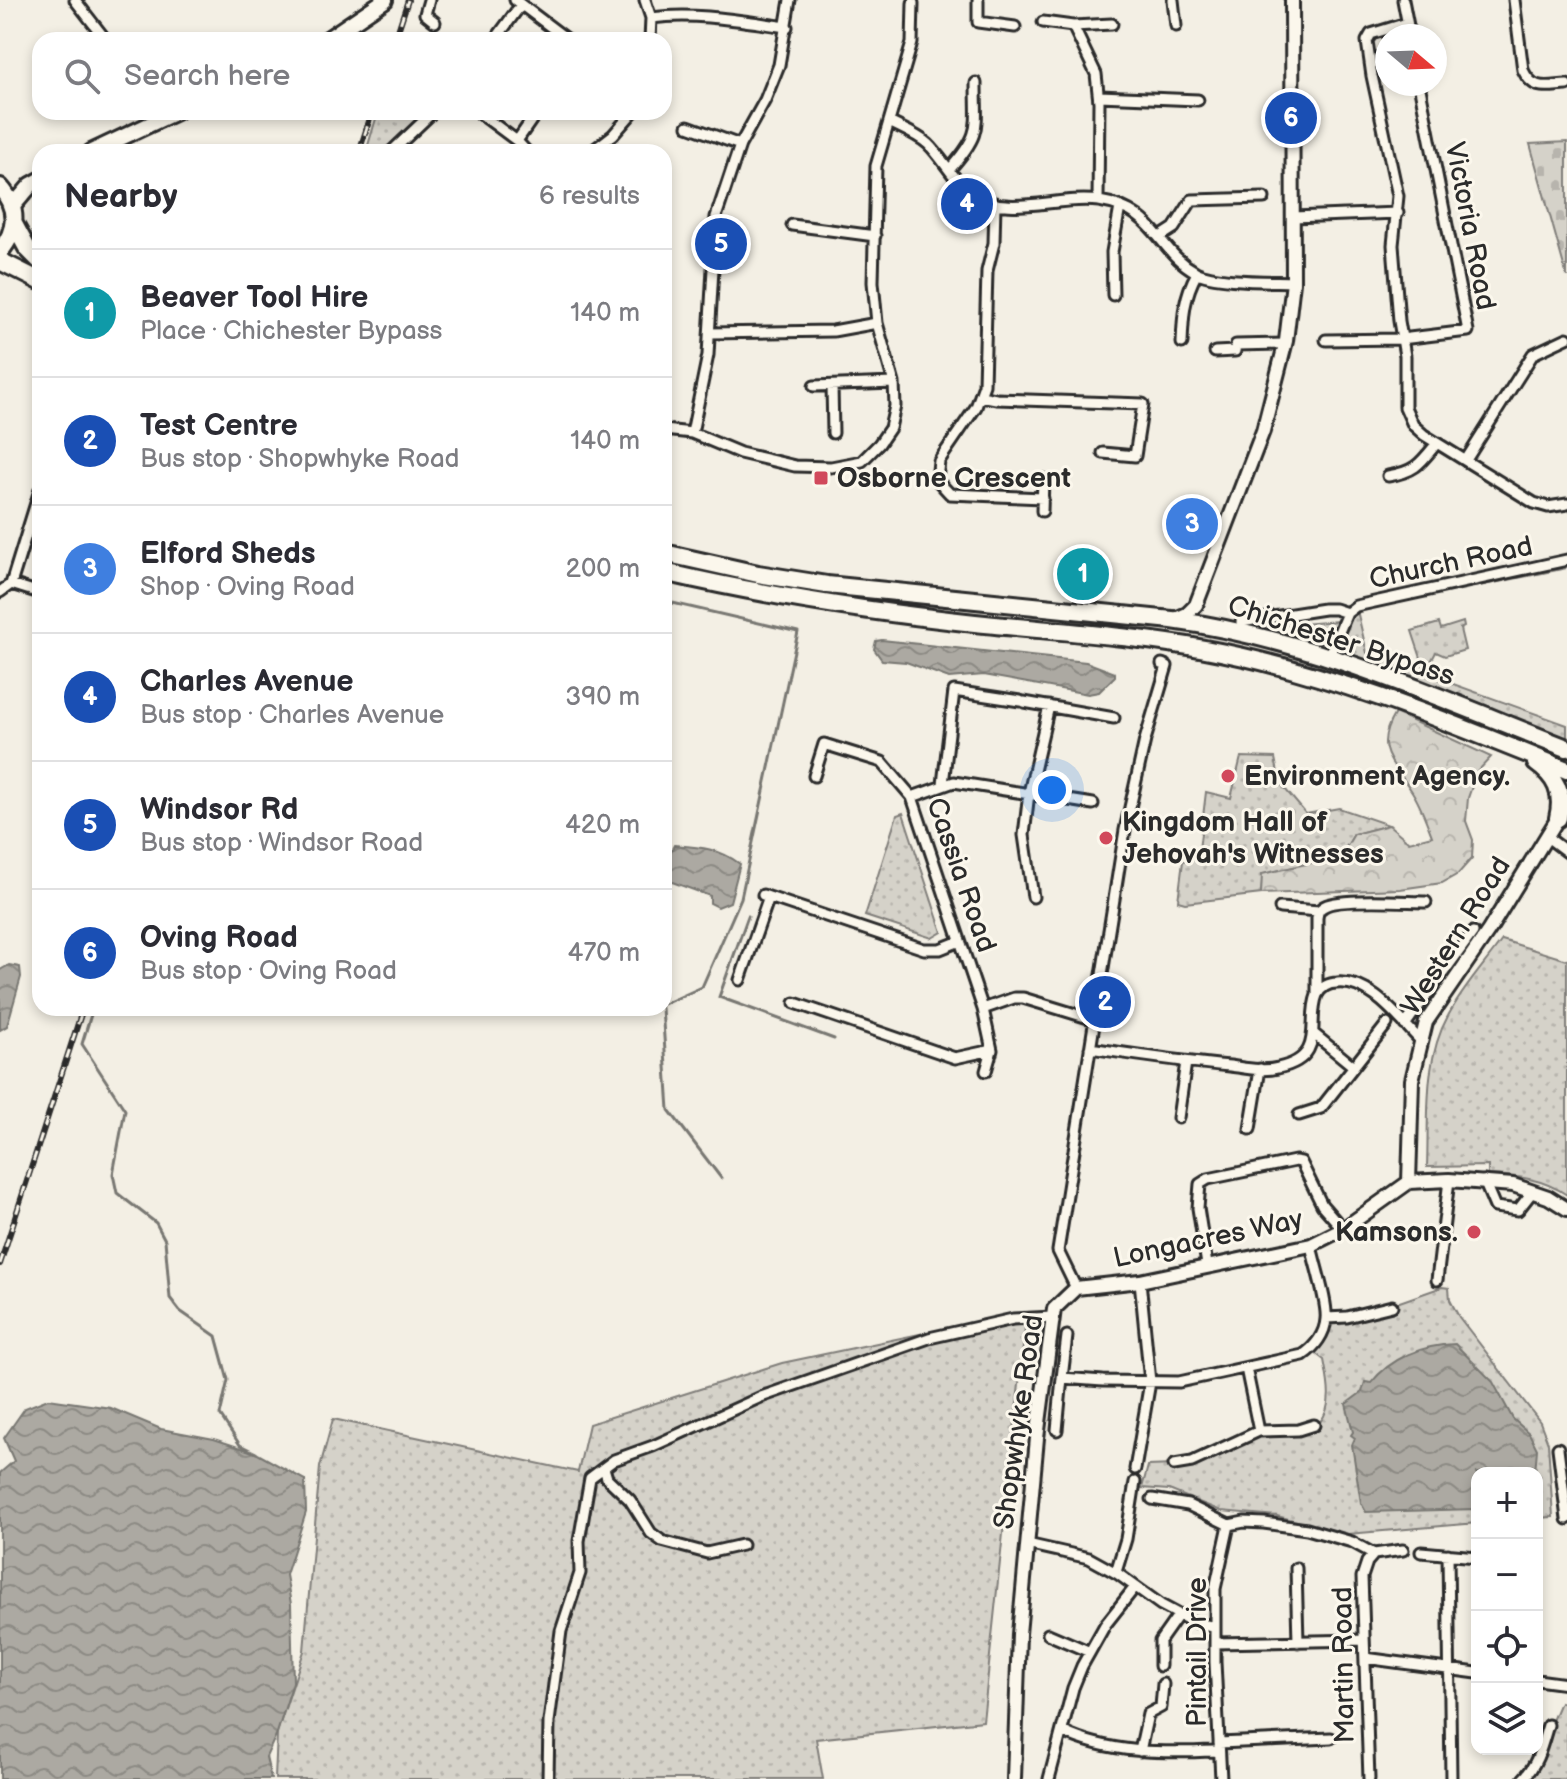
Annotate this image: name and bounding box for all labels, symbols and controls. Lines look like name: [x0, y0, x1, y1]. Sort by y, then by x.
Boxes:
north arrow: [1375, 24, 1447, 96]
search box: [32, 32, 672, 120]
icon: search: [60, 54, 104, 98]
text: Search here: [124, 58, 290, 94]
pin: 6: [1265, 88, 1317, 148]
street label: Victoria Road: [1438, 139, 1502, 313]
pin: 4: [941, 174, 993, 234]
text: Nearby: [64, 176, 178, 217]
text: 6 results: [539, 181, 640, 212]
pin: 5: [695, 214, 747, 274]
text: Beaver Tool Hire: [140, 280, 368, 316]
text: 1: [85, 298, 95, 329]
text: 140 m: [570, 298, 640, 329]
text: Place · Chichester Bypass: [140, 316, 442, 347]
text: Test Centre: [140, 408, 298, 444]
text: 2: [82, 426, 98, 457]
text: 140 m: [570, 426, 640, 457]
text: Bus stop · Shopwhyke Road: [140, 444, 460, 475]
place label: Osborne Crescent: [837, 462, 1071, 495]
marker: Osborne Crescent: [812, 469, 830, 487]
pin: 3: [1166, 494, 1218, 554]
street label: Church Road: [1366, 530, 1536, 596]
text: Elford Sheds: [140, 536, 315, 572]
pin: 1: [1057, 544, 1109, 604]
text: 3: [82, 554, 98, 585]
text: 200 m: [566, 554, 640, 585]
text: Shop · Oving Road: [140, 572, 355, 603]
street label: Chichester Bypass: [1223, 589, 1459, 693]
text: Charles Avenue: [140, 664, 354, 700]
text: 4: [82, 682, 98, 713]
text: 390 m: [565, 682, 640, 713]
text: Bus stop · Charles Avenue: [140, 700, 444, 731]
place label: Environment Agency.: [1244, 760, 1510, 793]
marker: Environment Agency.: [1219, 767, 1237, 785]
your location: [1032, 770, 1072, 810]
text: Windsor Rd: [140, 792, 298, 828]
street label: Cassia Road: [919, 793, 1003, 957]
place label: Kingdom Hall of Jehovah's Witnesses: [1122, 806, 1384, 871]
text: 5: [82, 810, 98, 841]
text: 420 m: [565, 810, 640, 841]
text: Bus stop · Windsor Road: [140, 828, 423, 859]
marker: Kingdom Hall of Jehovah's Witnesses: [1097, 829, 1115, 847]
street label: Western Road: [1394, 851, 1518, 1021]
text: Oving Road: [140, 920, 298, 956]
text: 6: [82, 938, 98, 969]
text: 470 m: [568, 938, 640, 969]
text: Bus stop · Oving Road: [140, 956, 397, 987]
pin: 2: [1079, 972, 1131, 1032]
street label: Longacres Way: [1110, 1203, 1306, 1275]
place label: Kamsons.: [1335, 1216, 1458, 1249]
marker: Kamsons.: [1465, 1223, 1483, 1241]
street label: Shopwhyke Road: [988, 1313, 1050, 1531]
map controls: [1471, 1467, 1543, 1755]
button: +: [1471, 1467, 1543, 1539]
button: −: [1471, 1539, 1543, 1611]
street label: Pintail Drive: [1181, 1577, 1214, 1727]
street label: Martin Road: [1326, 1586, 1362, 1744]
button: locate: [1471, 1611, 1543, 1683]
button: layers: [1471, 1683, 1543, 1755]

